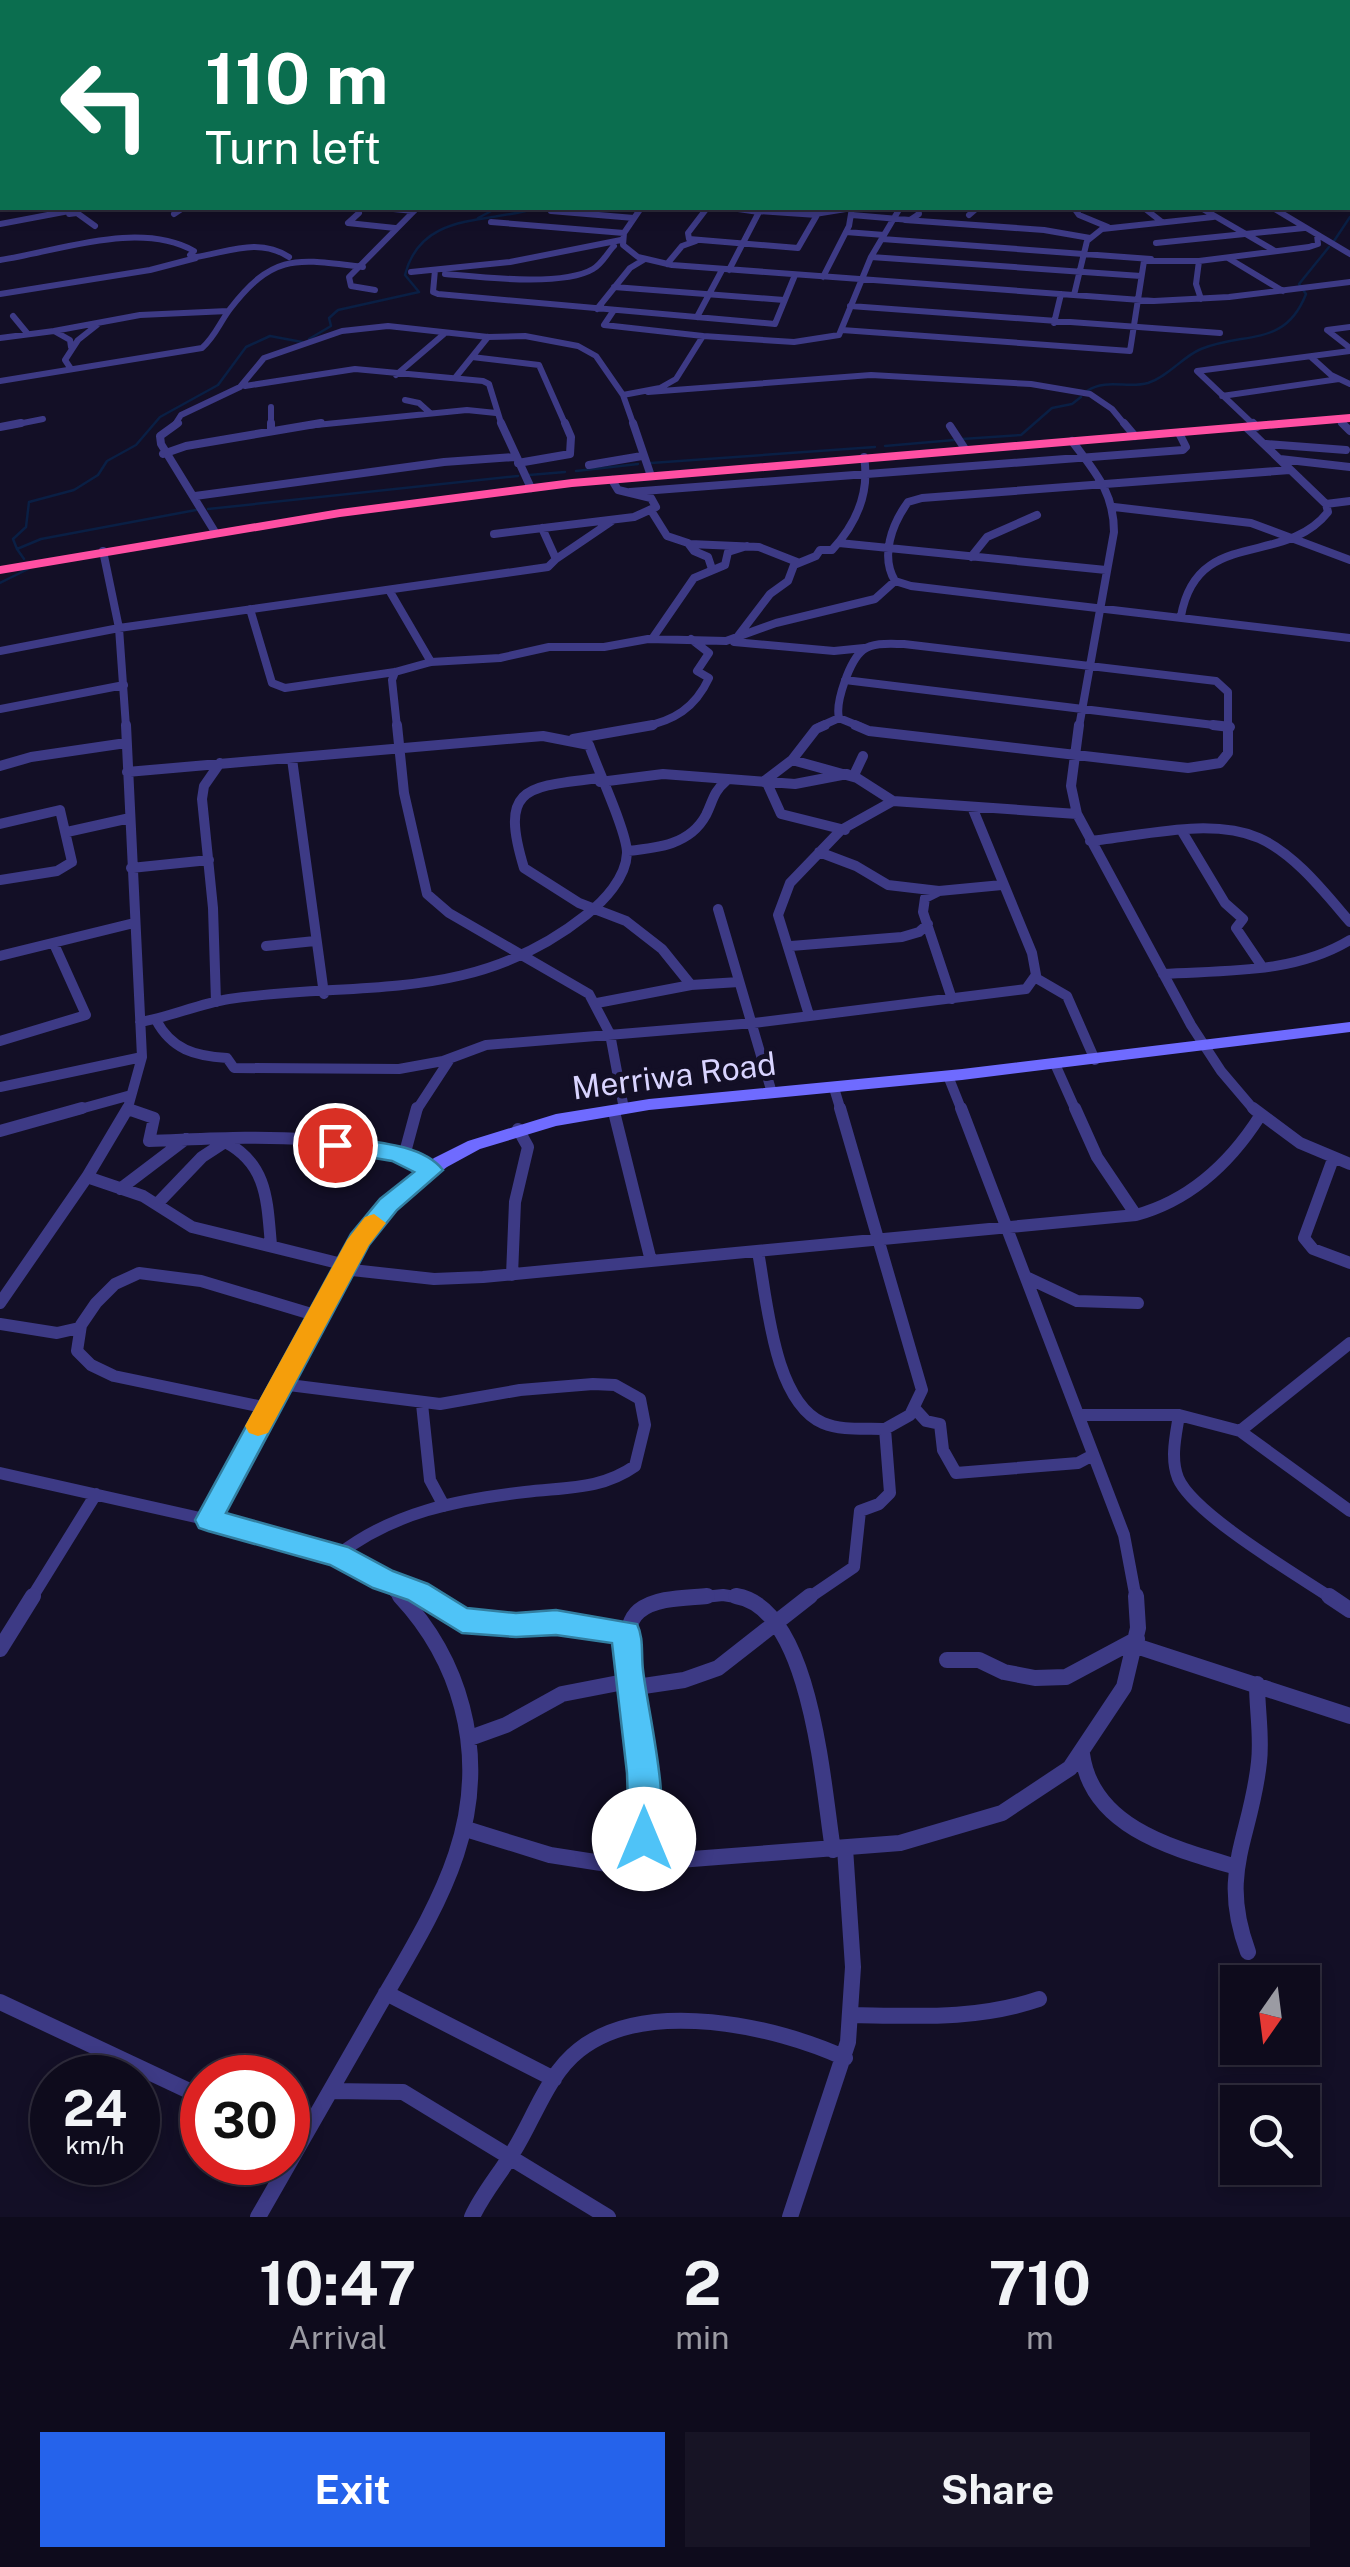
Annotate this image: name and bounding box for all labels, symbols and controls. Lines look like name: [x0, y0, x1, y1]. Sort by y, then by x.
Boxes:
text: 110 m: [205, 37, 389, 120]
icon: left: [40, 40, 170, 170]
text: Turn left: [205, 121, 381, 174]
street label: Merriwa Road: [570, 1045, 778, 1106]
pin: [293, 1103, 378, 1188]
icon: arrive: [308, 1118, 363, 1173]
position arrow: [592, 1787, 696, 1891]
north arrow: [1220, 1965, 1320, 2065]
map controls: [1220, 1965, 1320, 2185]
speed limit sign: 30: [180, 2055, 310, 2185]
text: 24: [63, 2078, 127, 2137]
button: search: [1220, 2085, 1320, 2185]
text: km/h: [66, 2130, 124, 2160]
text: 10:47: [259, 2248, 416, 2319]
text: 2: [683, 2248, 721, 2319]
text: 710: [989, 2248, 1091, 2319]
text: Arrival: [288, 2319, 387, 2356]
text: min: [675, 2319, 730, 2356]
text: m: [1026, 2319, 1054, 2356]
button: Exit: [40, 2432, 665, 2547]
button: Share: [685, 2432, 1310, 2547]

